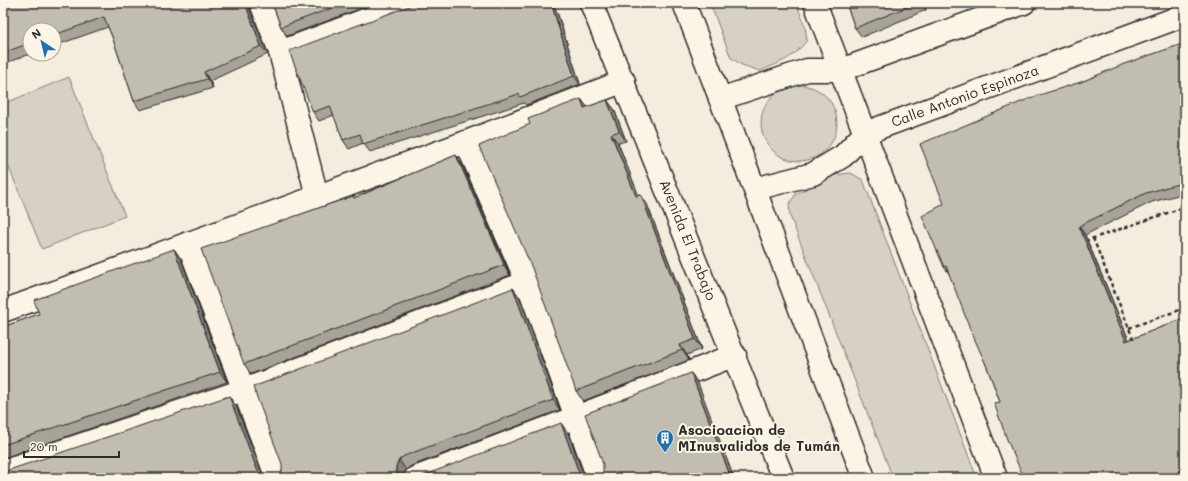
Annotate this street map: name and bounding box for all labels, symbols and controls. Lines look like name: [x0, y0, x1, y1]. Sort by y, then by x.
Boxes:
north arrow: [22, 22, 62, 62]
text: N: [28, 25, 44, 42]
street label: Calle Antonio Espinoza: [888, 60, 1041, 131]
street label: Avenida El Trabajo: [656, 177, 721, 303]
place label: Asocioacion de MInusvalidos de Tumán: [678, 420, 840, 455]
building icon: Asocioacion de MInusvalidos de Tumán: [655, 428, 675, 453]
scale bar: [24, 433, 119, 459]
text: 20 m: [30, 438, 58, 454]

